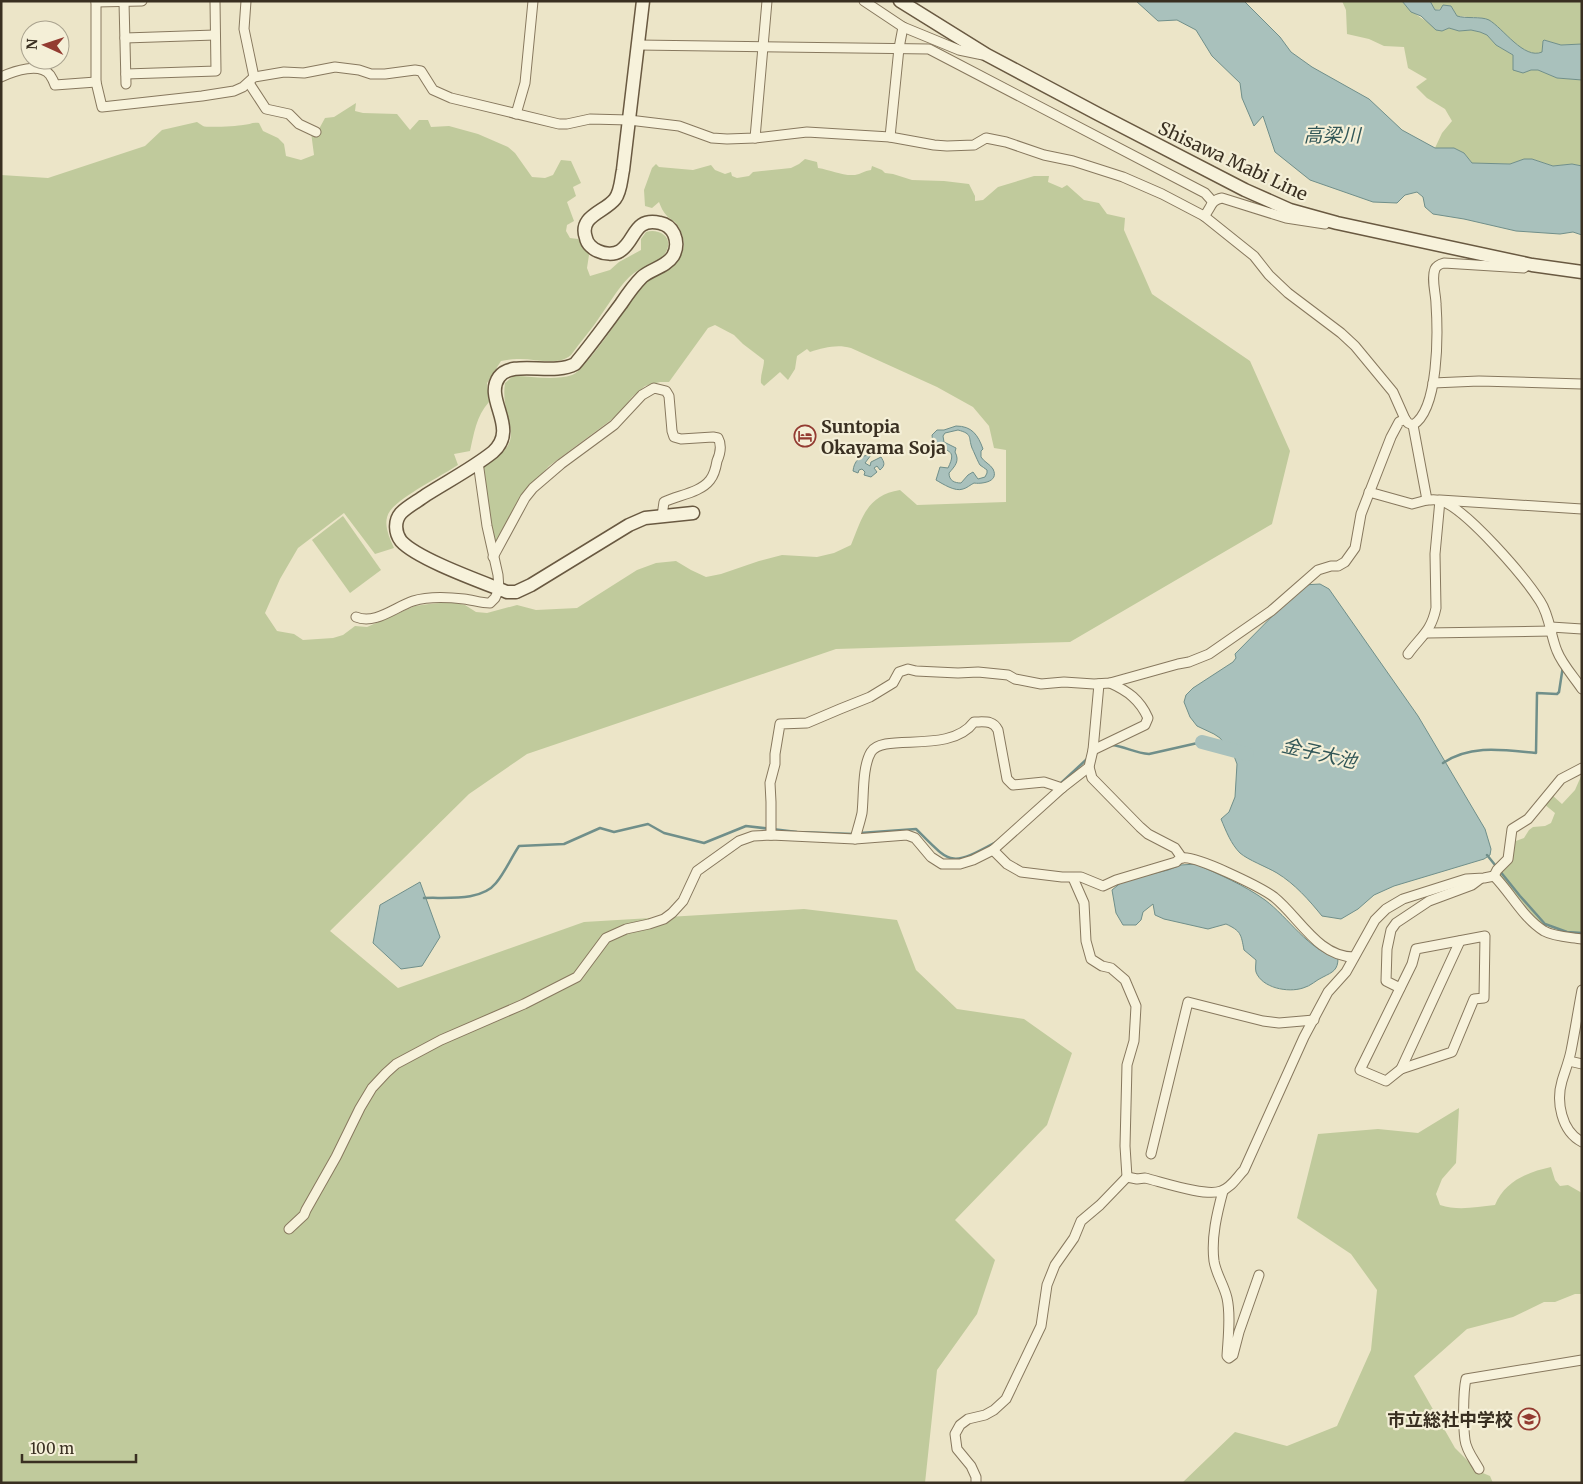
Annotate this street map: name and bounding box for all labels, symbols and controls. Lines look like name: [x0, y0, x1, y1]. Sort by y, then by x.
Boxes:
north arrow: [20, 20, 70, 70]
text: N: [23, 38, 41, 50]
street label: Shisawa Mabi Line: [1155, 116, 1311, 206]
water label: 高梁川: [1303, 123, 1362, 147]
place label: Suntopia Okayama Soja: [821, 415, 946, 459]
hotel icon: Suntopia Okayama Soja: [793, 424, 817, 448]
water label: 金子大池: [1279, 733, 1361, 774]
school or university icon: 市立総社中学校: [1517, 1407, 1541, 1431]
place label: 市立総社中学校: [1387, 1408, 1513, 1431]
scale bar: [22, 1432, 136, 1464]
text: 100 m: [30, 1439, 74, 1458]

